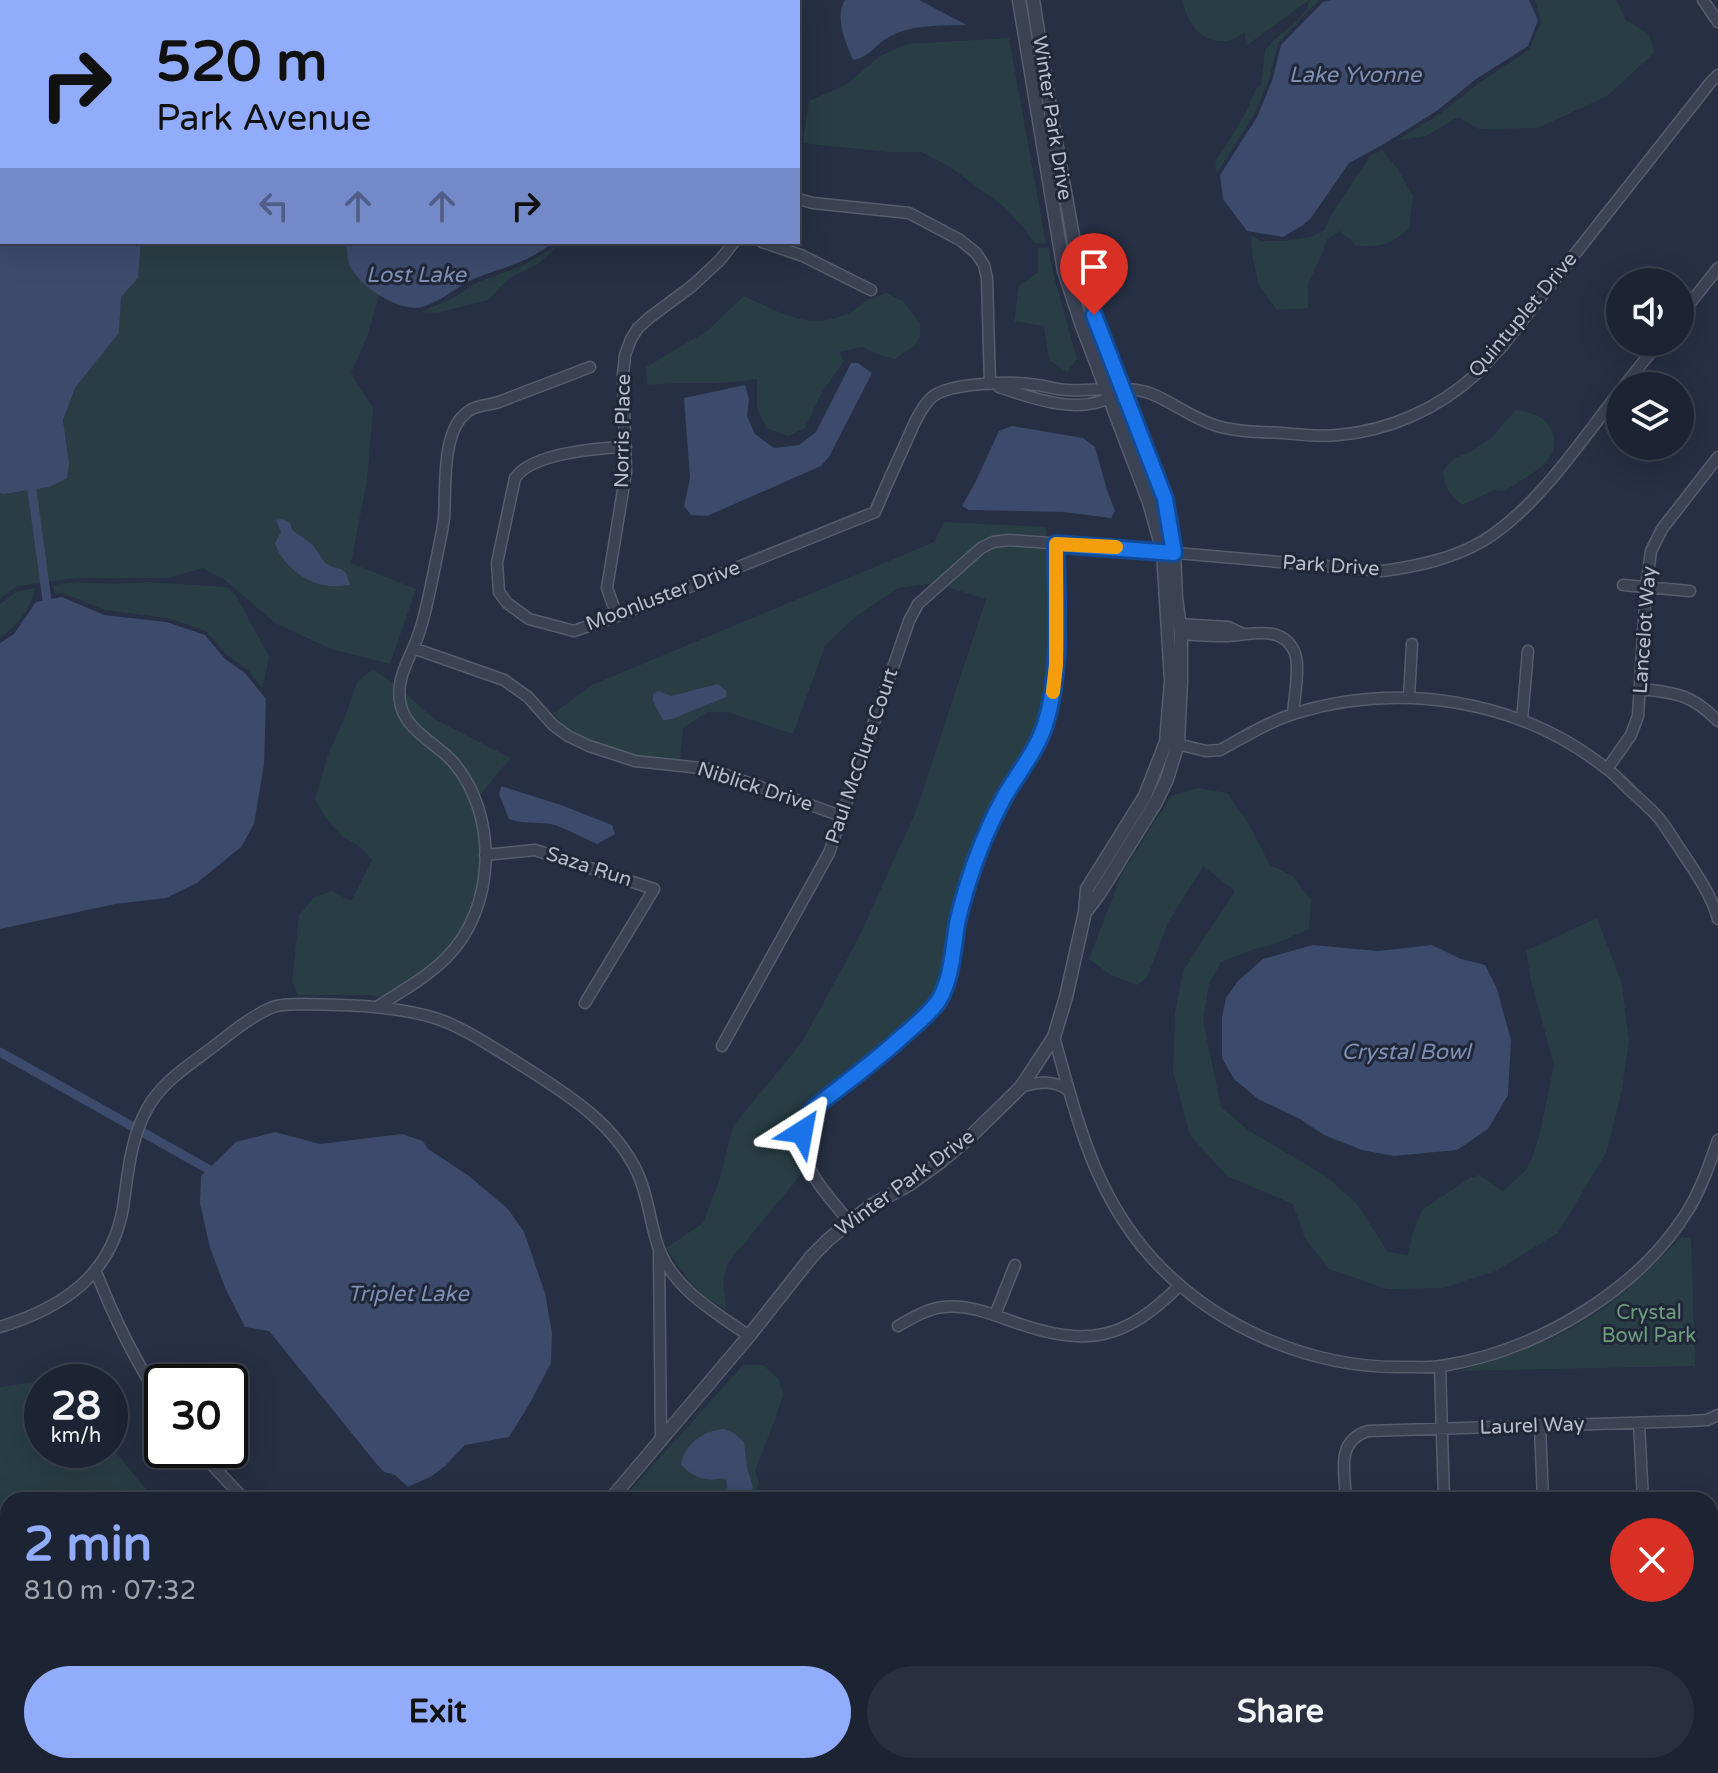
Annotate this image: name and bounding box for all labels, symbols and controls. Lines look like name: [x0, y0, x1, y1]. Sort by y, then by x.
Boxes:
text: 520 m: [156, 29, 327, 96]
icon: right: [24, 32, 128, 136]
street label: Winter Park Drive: [1027, 34, 1077, 202]
water label: Lake Yvonne: [1289, 62, 1423, 88]
text: Park Avenue: [156, 97, 371, 140]
icon: left: [252, 184, 296, 228]
icon: ahead: [336, 184, 380, 228]
icon: ahead: [420, 184, 464, 228]
icon: right: [504, 184, 548, 228]
pin: [1060, 233, 1128, 315]
icon: arrive: [1072, 245, 1116, 289]
street label: Quintuplet Drive: [1464, 248, 1582, 382]
water label: Lost Lake: [366, 262, 468, 288]
map controls: [1606, 268, 1694, 460]
button: sound: [1606, 268, 1694, 356]
button: layers: [1606, 372, 1694, 460]
street label: Norris Place: [610, 374, 636, 488]
street label: Park Drive: [1282, 551, 1380, 581]
street label: Moonluster Drive: [583, 556, 743, 636]
street label: Lancelot Way: [1629, 565, 1661, 695]
street label: Paul McClure Court: [821, 665, 903, 847]
street label: Niblick Drive: [694, 757, 816, 817]
street label: Saza Run: [543, 842, 635, 892]
water label: Crystal Bowl: [1341, 1039, 1473, 1065]
position arrow: [760, 1090, 844, 1174]
street label: Winter Park Drive: [831, 1125, 979, 1241]
water label: Triplet Lake: [347, 1281, 470, 1307]
park label: Crystal Bowl Park: [1602, 1301, 1696, 1348]
speed limit sign: 30: [144, 1364, 248, 1468]
text: 28: [51, 1382, 101, 1430]
street label: Laurel Way: [1479, 1412, 1585, 1440]
text: km/h: [51, 1424, 101, 1448]
text: 2 min: [24, 1516, 152, 1574]
button: close: [1610, 1518, 1694, 1602]
text: 810 m · 07:32: [24, 1575, 196, 1606]
button: Exit: [24, 1666, 851, 1758]
button: Share: [867, 1666, 1694, 1758]

